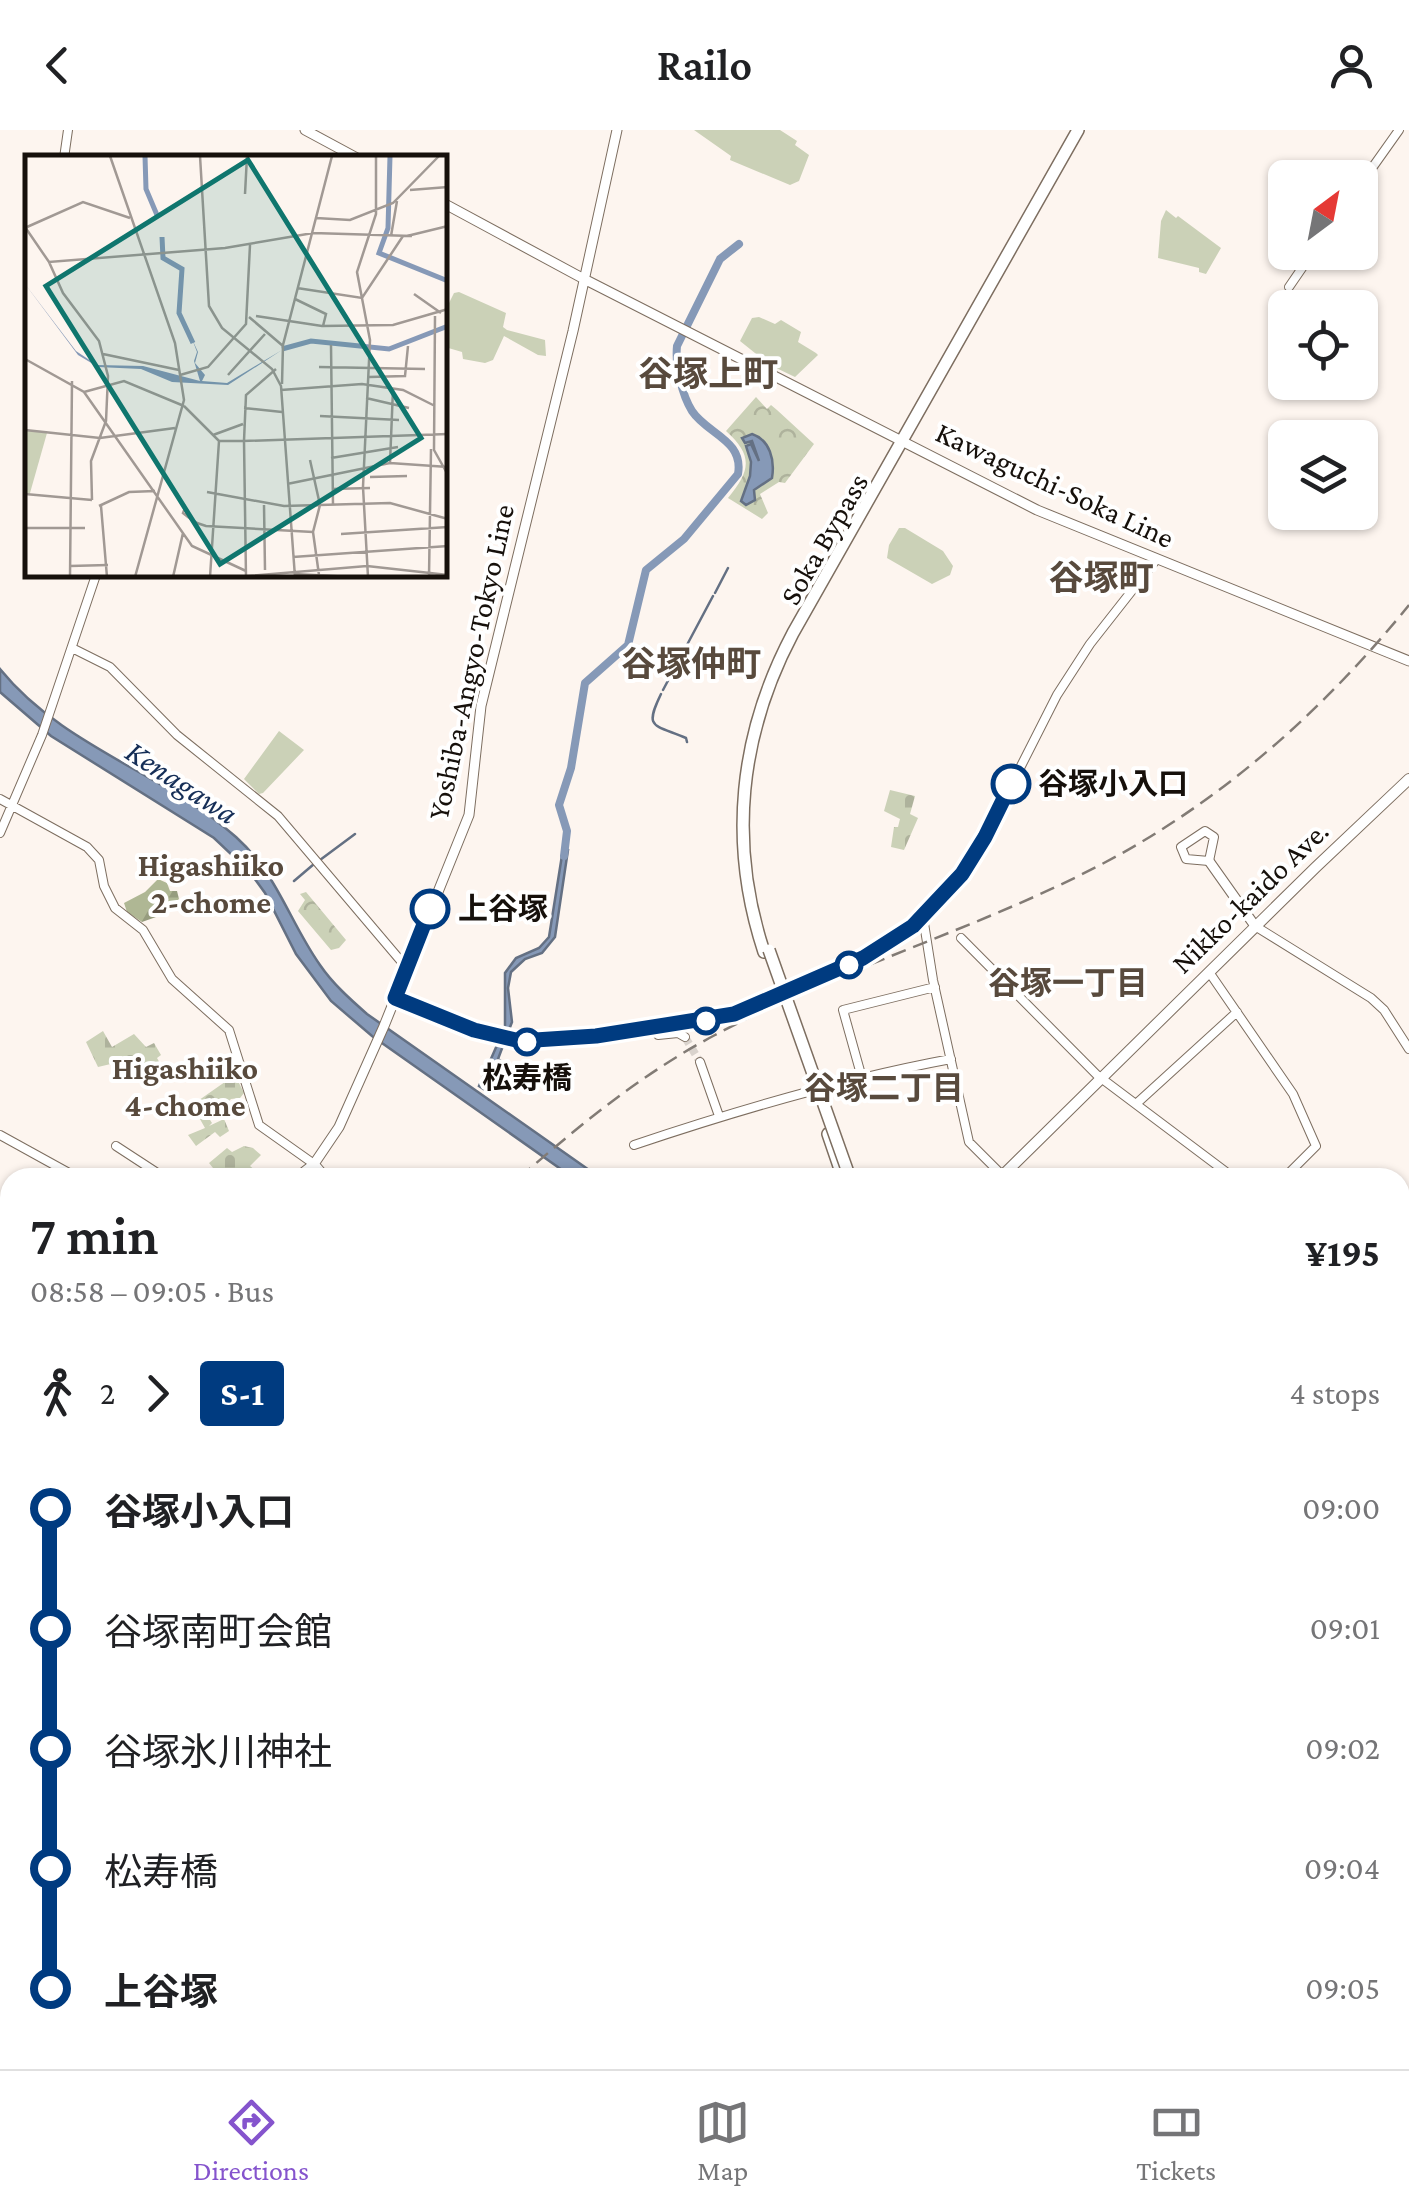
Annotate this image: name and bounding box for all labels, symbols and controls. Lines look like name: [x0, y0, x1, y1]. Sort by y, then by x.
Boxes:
icon: back: [30, 38, 85, 93]
icon: person: [1324, 38, 1379, 93]
text: Railo: [657, 40, 752, 90]
inset map: [25, 155, 448, 578]
north arrow: [1268, 160, 1378, 270]
map controls: [1268, 160, 1378, 530]
button: locate: [1268, 290, 1378, 400]
district label: 谷塚上町: [638, 355, 778, 394]
street label: Kawaguchi-Soka Line: [931, 415, 1179, 555]
button: layers: [1268, 420, 1378, 530]
street label: Soka Bypass: [773, 467, 875, 611]
street label: Yoshiba-Angyo-Tokyo Line: [421, 501, 521, 823]
district label: 谷塚町: [1048, 559, 1154, 598]
district label: 谷塚仲町: [621, 645, 761, 684]
water label: Kenagawa: [119, 733, 245, 831]
marker: 谷塚小入口: [992, 765, 1030, 803]
place label: 谷塚小入口: [1038, 767, 1188, 800]
street label: Nikko-kaido Ave.: [1165, 814, 1335, 979]
district label: Higashiiko 2-chome: [138, 847, 284, 920]
marker: 上谷塚: [411, 890, 449, 928]
place label: 上谷塚: [458, 892, 548, 925]
unlabelled marker: [836, 952, 862, 978]
district label: 谷塚一丁目: [988, 965, 1148, 1001]
unlabelled marker: [693, 1008, 719, 1034]
marker: 松寿橋: [514, 1029, 540, 1055]
district label: Higashiiko 4-chome: [112, 1050, 258, 1123]
place label: 松寿橋: [482, 1061, 572, 1094]
district label: 谷塚二丁目: [804, 1070, 964, 1106]
text: 7 min: [30, 1205, 158, 1266]
text: ¥195: [1305, 1232, 1380, 1274]
text: 08:58 – 09:05 · Bus: [30, 1273, 274, 1309]
icon: walk: [30, 1366, 85, 1421]
icon: forward: [130, 1366, 185, 1421]
text: S-1: [220, 1374, 264, 1413]
text: 2: [100, 1375, 115, 1411]
text: 4 stops: [1290, 1375, 1380, 1411]
text: 09:00: [1302, 1490, 1380, 1526]
text: 谷塚小入口: [104, 1491, 294, 1533]
text: 09:01: [1310, 1610, 1380, 1646]
text: 谷塚南町会館: [104, 1611, 332, 1653]
text: 09:02: [1305, 1730, 1380, 1766]
text: 谷塚氷川神社: [104, 1731, 332, 1773]
text: 09:04: [1304, 1850, 1380, 1886]
text: 松寿橋: [104, 1851, 218, 1893]
text: 09:05: [1305, 1970, 1380, 2006]
text: 上谷塚: [104, 1971, 218, 2013]
tab: Directions: [193, 2095, 309, 2186]
tab: Map: [695, 2095, 750, 2186]
tab: Tickets: [1136, 2095, 1216, 2186]

